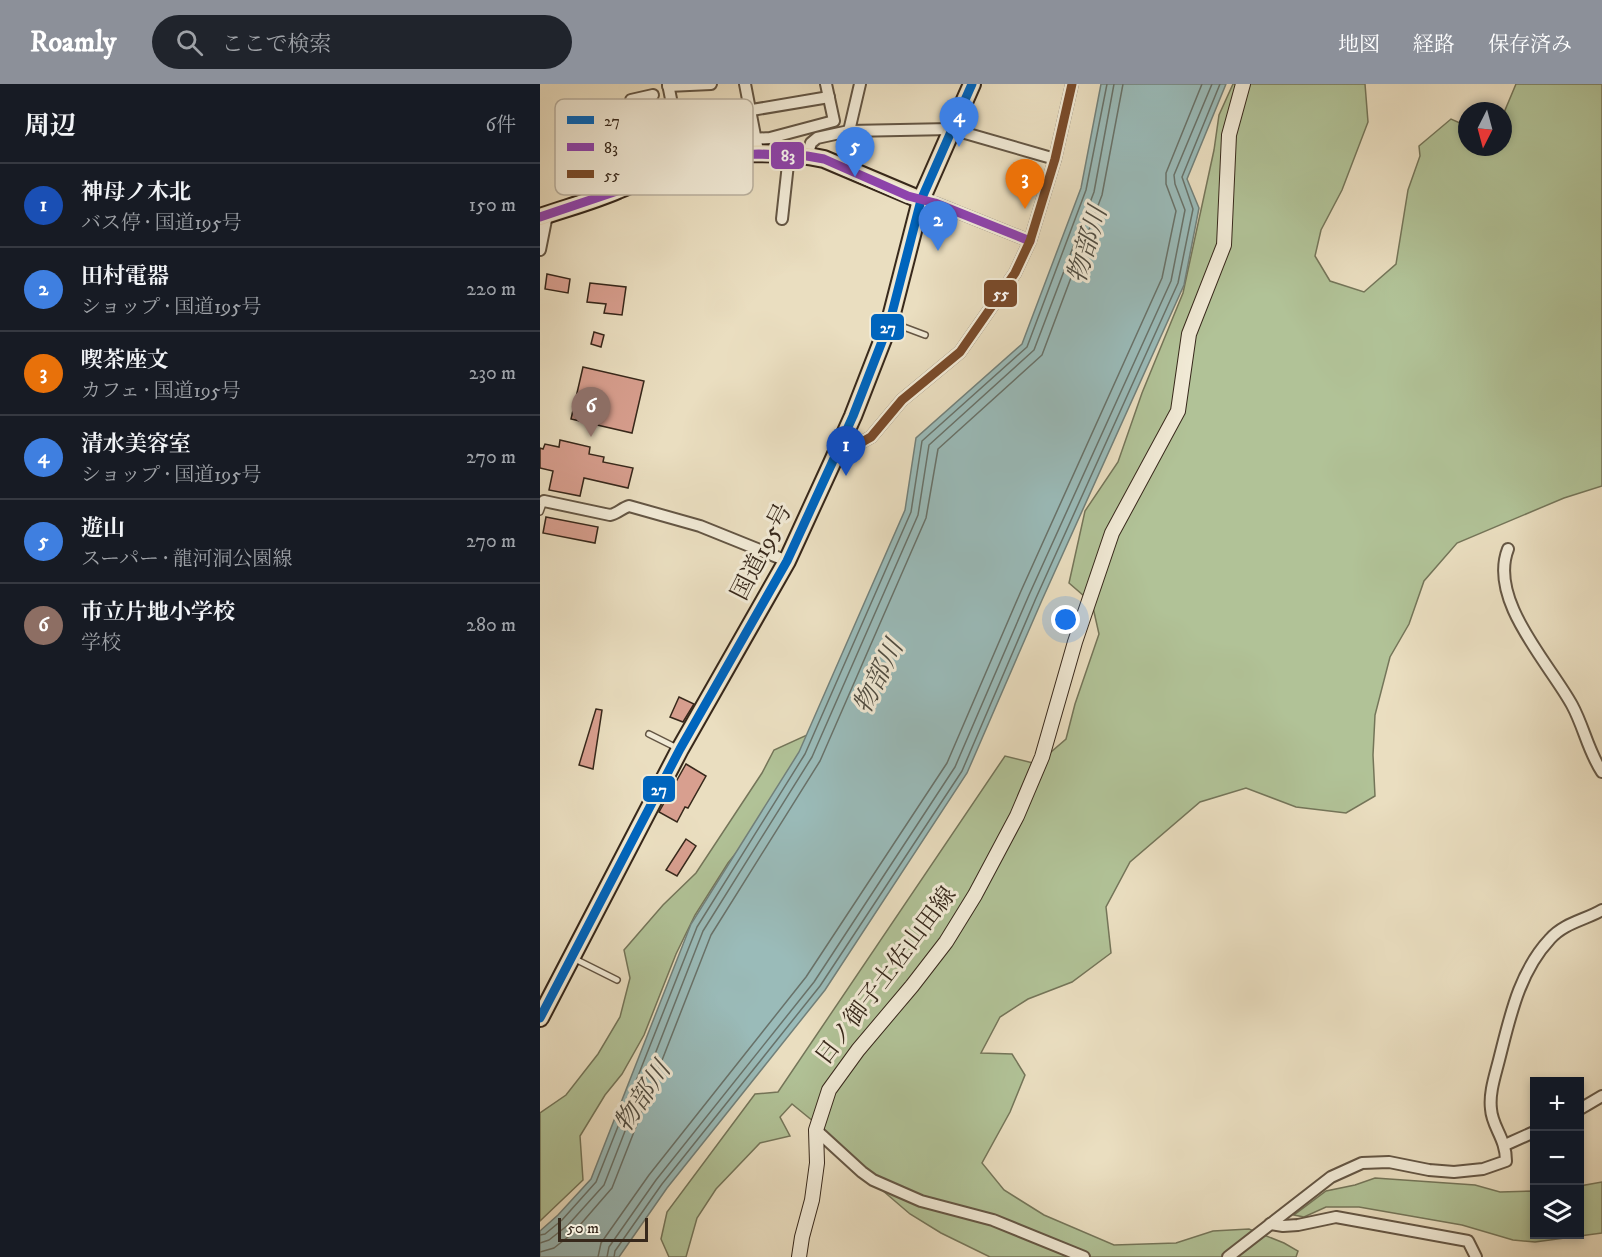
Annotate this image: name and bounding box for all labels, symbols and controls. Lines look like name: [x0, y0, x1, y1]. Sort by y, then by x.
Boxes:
search box: [152, 15, 572, 69]
text: Roamly: [30, 25, 116, 60]
icon: search: [173, 26, 206, 59]
text: ここで検索: [221, 31, 331, 58]
text: 地図: [1338, 32, 1380, 58]
text: 経路: [1413, 32, 1455, 58]
text: 保存済み: [1488, 32, 1572, 58]
pin: 4: [940, 98, 978, 147]
legend: [555, 99, 753, 195]
north arrow: [1458, 102, 1512, 156]
text: 周辺: [24, 110, 76, 143]
text: 27: [604, 111, 620, 131]
text: 6件: [486, 113, 516, 138]
pin: 5: [836, 128, 874, 177]
text: 83: [604, 138, 618, 158]
line badge: 83: [770, 141, 805, 170]
text: 83: [781, 146, 795, 166]
pin: 3: [1006, 160, 1044, 209]
text: 55: [604, 165, 620, 185]
text: 神母ノ木北: [81, 179, 191, 206]
text: 1: [40, 193, 47, 218]
text: 150 m: [469, 193, 516, 218]
water label: 物部川: [1061, 200, 1116, 287]
pin: 2: [918, 202, 958, 251]
text: バス停 · 国道195号: [81, 211, 242, 236]
text: 田村電器: [81, 263, 169, 290]
text: 2: [39, 277, 48, 302]
text: 220 m: [466, 277, 516, 302]
line badge: 55: [983, 279, 1018, 308]
text: 55: [992, 284, 1009, 304]
text: ショップ · 国道195号: [81, 295, 261, 320]
line badge: 27: [870, 313, 905, 341]
text: 27: [880, 318, 896, 338]
text: 喫茶座文: [81, 347, 169, 374]
text: 3: [40, 361, 47, 386]
text: 230 m: [469, 361, 516, 386]
text: カフェ · 国道195号: [81, 379, 241, 404]
pin: 6: [572, 388, 610, 437]
pin: 1: [826, 426, 866, 476]
text: 清水美容室: [81, 431, 191, 458]
text: 4: [38, 445, 49, 470]
text: 270 m: [466, 445, 516, 470]
text: ショップ · 国道195号: [81, 463, 261, 488]
street label: 国道195号: [725, 499, 799, 605]
text: 遊山: [81, 515, 125, 542]
text: 5: [39, 529, 48, 554]
text: 270 m: [466, 529, 516, 554]
text: スーパー · 龍河洞公園線: [81, 547, 292, 572]
text: 市立片地小学校: [81, 599, 235, 626]
your location: [1051, 605, 1080, 634]
text: 6: [38, 613, 49, 638]
text: 280 m: [466, 613, 516, 638]
text: 学校: [81, 631, 121, 656]
water label: 物部川: [847, 632, 913, 719]
line badge: 27: [642, 775, 676, 803]
text: 27: [651, 780, 667, 800]
street label: 日ノ御子土佐山田線: [809, 881, 963, 1071]
water label: 物部川: [608, 1053, 680, 1139]
map controls: [1530, 1077, 1584, 1239]
button: +: [1530, 1077, 1584, 1131]
button: −: [1530, 1131, 1584, 1185]
button: layers: [1530, 1185, 1584, 1239]
scale bar: [558, 1215, 648, 1242]
text: 50 m: [567, 1218, 599, 1238]

